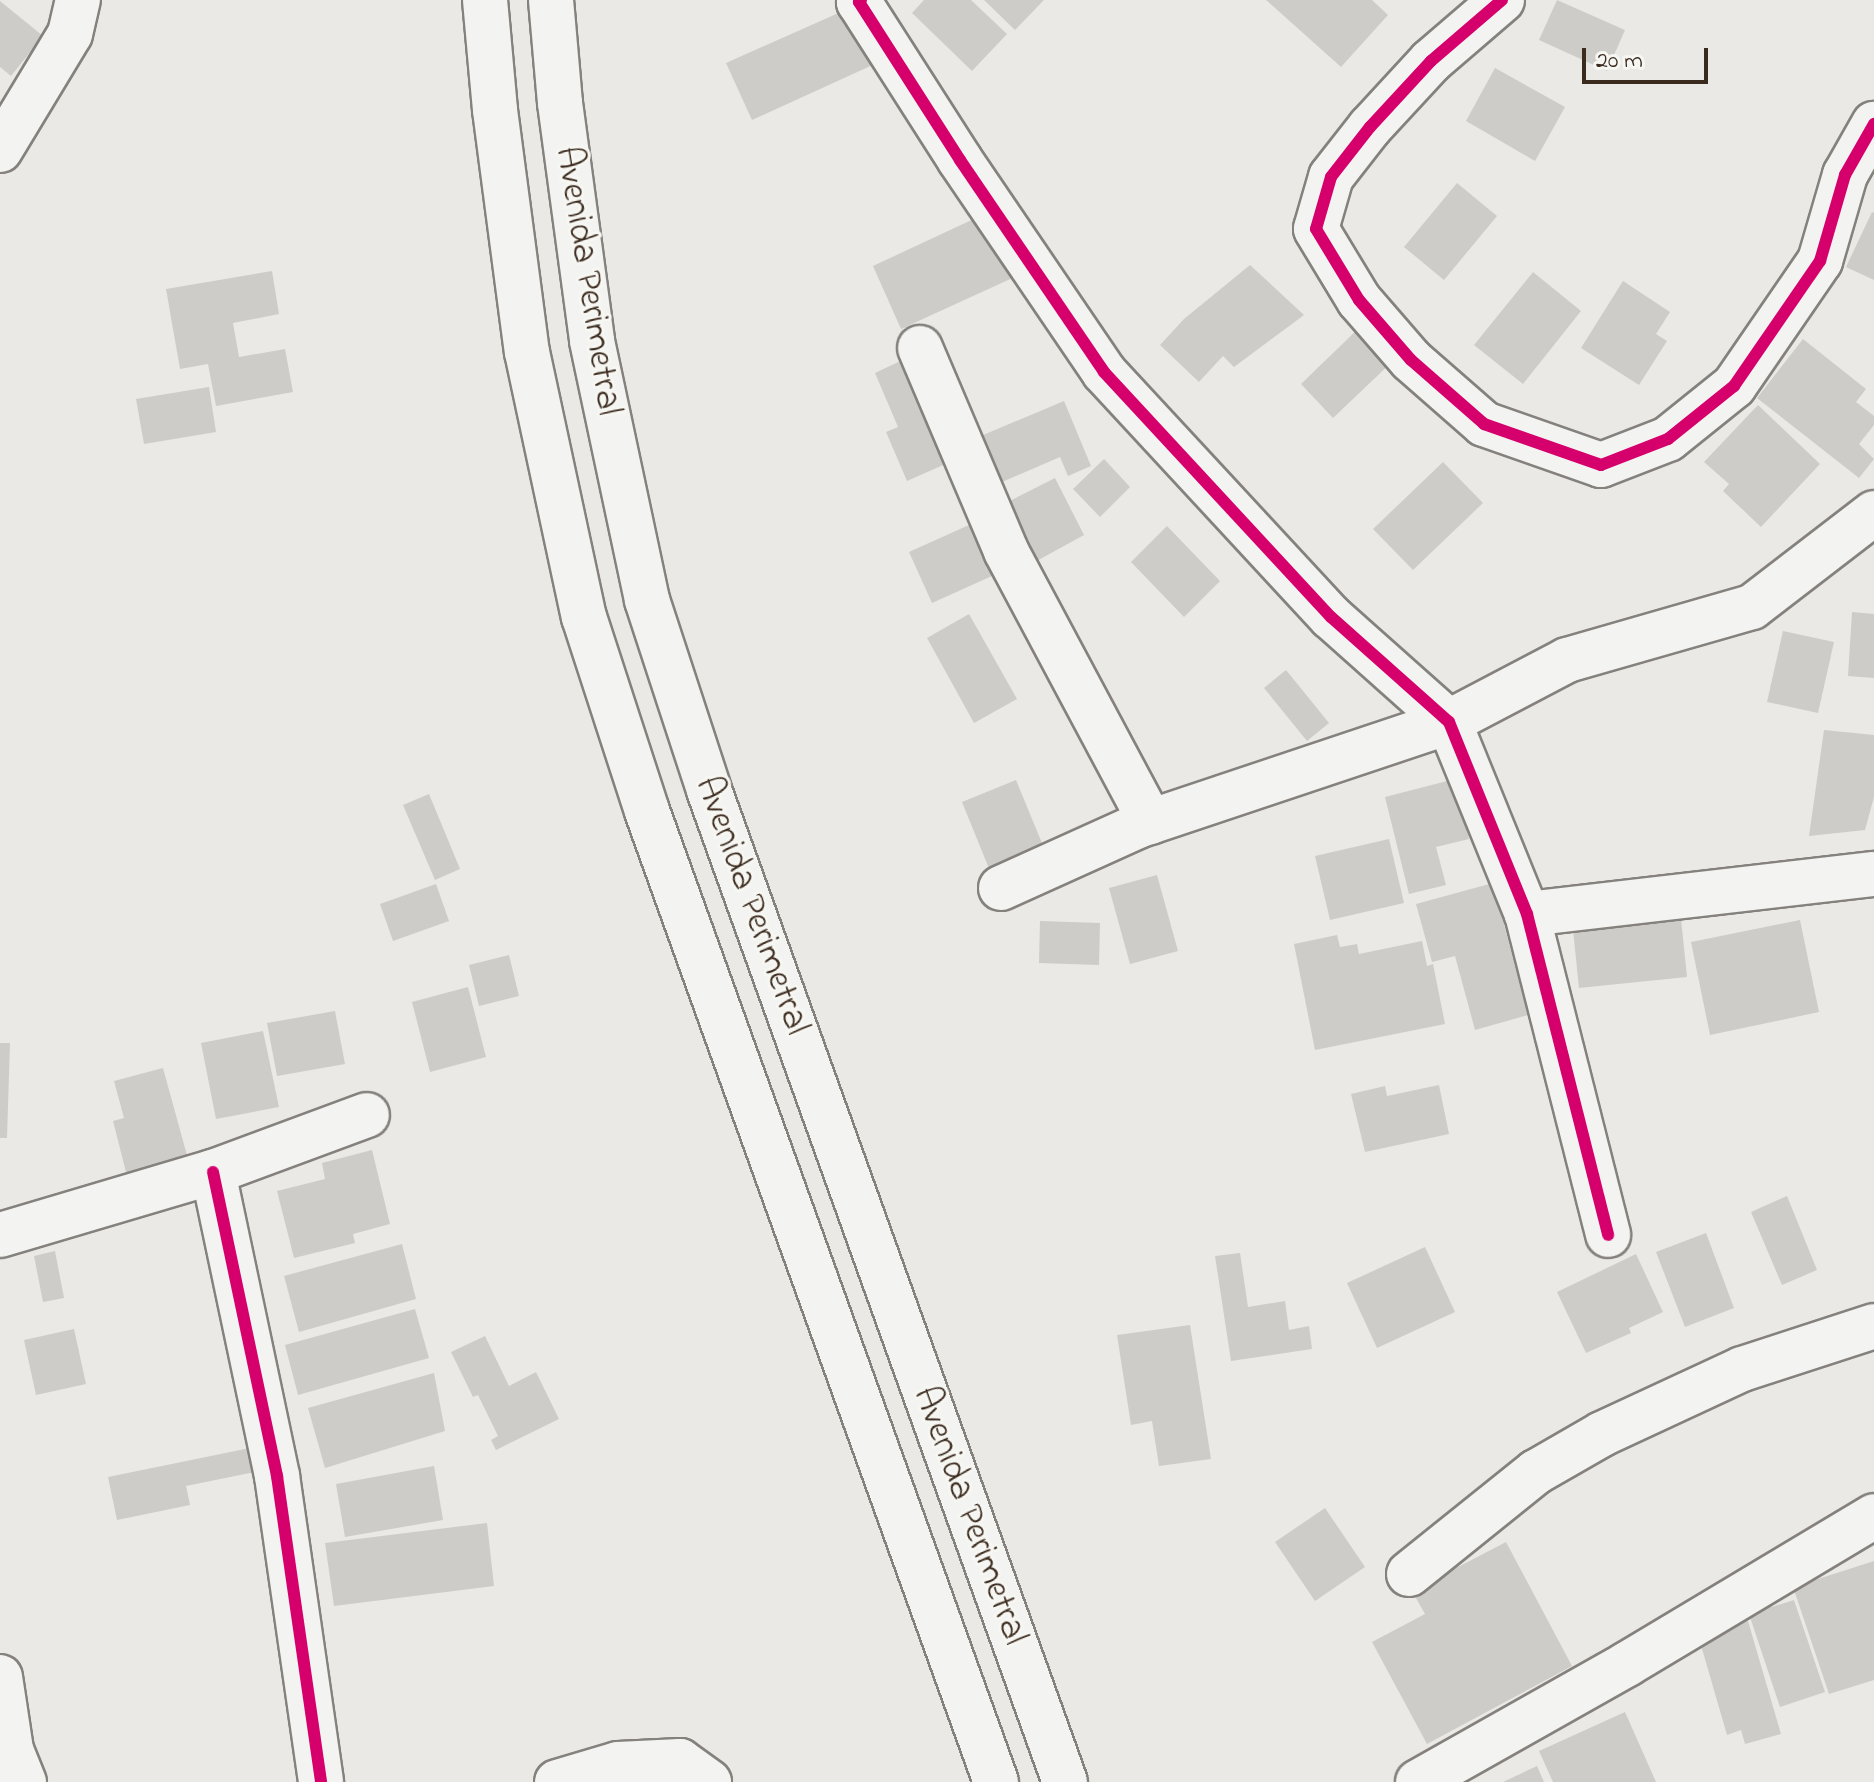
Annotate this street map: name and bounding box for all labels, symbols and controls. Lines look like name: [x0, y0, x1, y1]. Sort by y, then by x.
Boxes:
scale bar: [1586, 32, 1712, 82]
text: 20 m: [1596, 44, 1643, 79]
street label: Avenida Perimetral: [544, 144, 630, 418]
street label: Avenida Perimetral: [684, 771, 818, 1041]
street label: Avenida Perimetral: [902, 1381, 1036, 1651]

